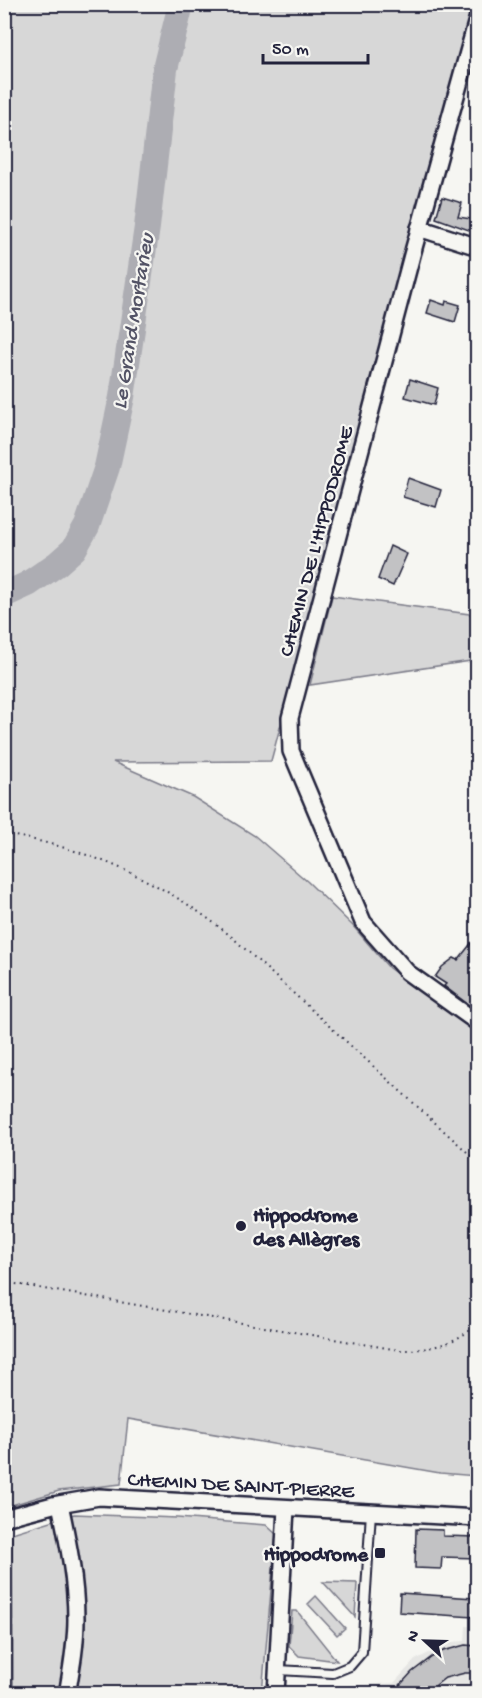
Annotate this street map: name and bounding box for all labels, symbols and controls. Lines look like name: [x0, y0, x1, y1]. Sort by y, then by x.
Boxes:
scale bar: [263, 27, 368, 65]
text: 50 m: [272, 40, 309, 61]
water label: Le Grand Mortarieu: [108, 231, 162, 411]
street label: CHEMIN DE L'HIPPODROME: [276, 423, 361, 660]
place label: Hippodrome des Allègres: [253, 1205, 361, 1254]
marker: Hippodrome des Allègres: [234, 1219, 248, 1233]
street label: CHEMIN DE SAINT-PIERRE: [127, 1469, 356, 1506]
place label: Hippodrome: [264, 1544, 369, 1569]
marker: Hippodrome: [373, 1546, 387, 1560]
north arrow: [395, 1611, 455, 1671]
text: N: [404, 1628, 425, 1645]

